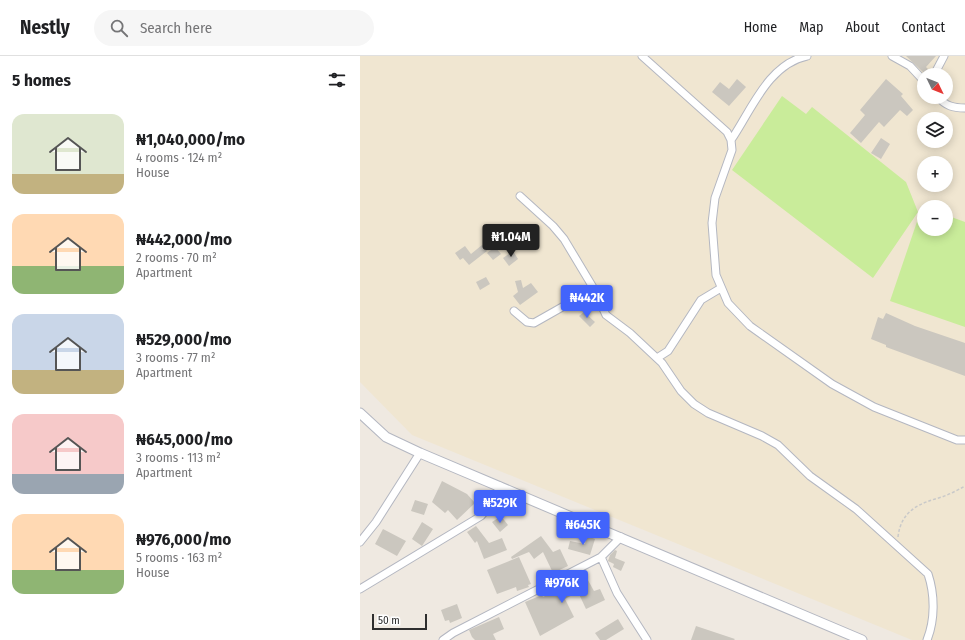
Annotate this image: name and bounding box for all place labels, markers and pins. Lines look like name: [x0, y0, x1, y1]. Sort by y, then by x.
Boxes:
pin: ₦1.04M: [478, 224, 544, 258]
pin: ₦442K: [559, 285, 615, 319]
pin: ₦529K: [472, 490, 528, 524]
pin: ₦645K: [555, 512, 611, 546]
pin: ₦976K: [534, 570, 590, 604]

